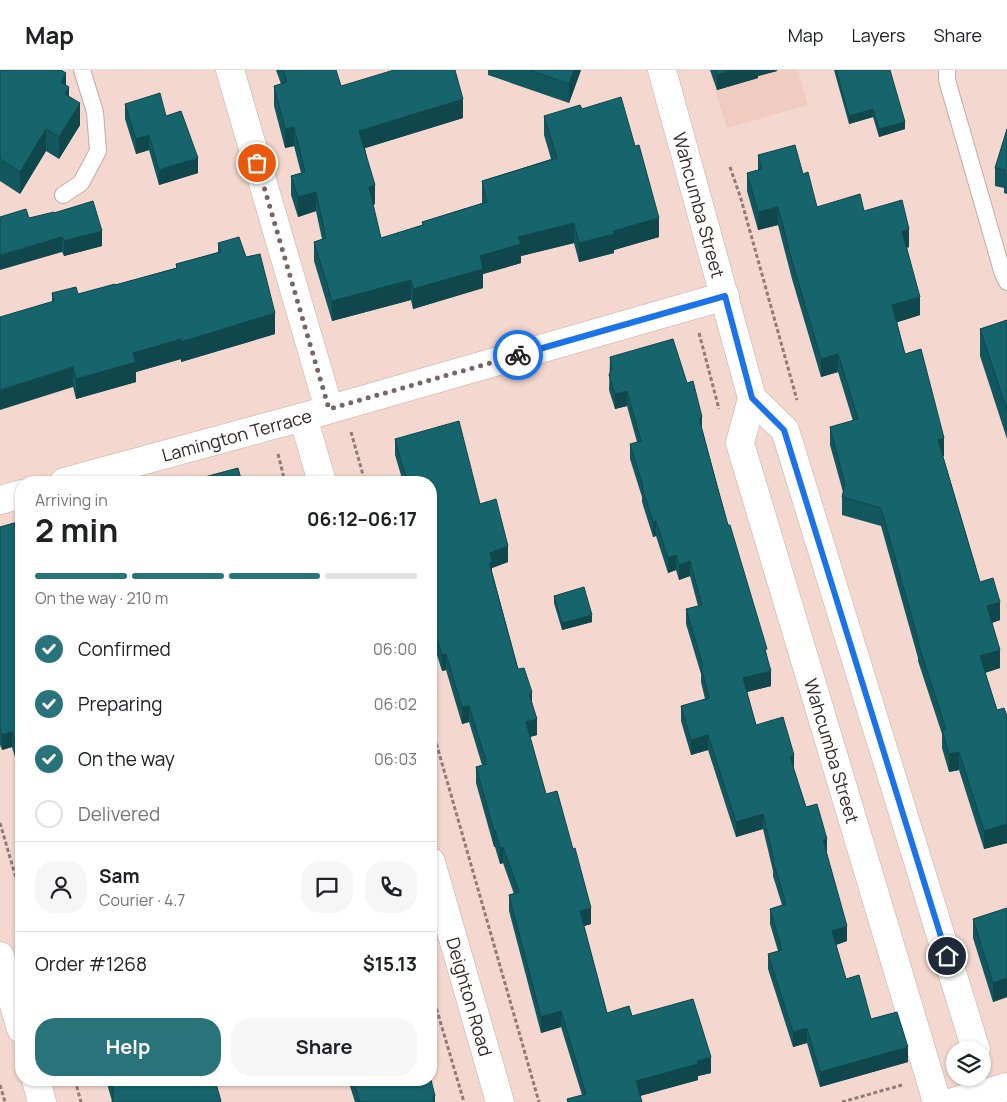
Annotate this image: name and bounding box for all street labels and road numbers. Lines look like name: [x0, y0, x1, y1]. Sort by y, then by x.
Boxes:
street label: Wahcumba Street: [668, 130, 730, 280]
street label: Lamington Terrace: [159, 403, 315, 467]
street label: Wahcumba Street: [799, 676, 865, 826]
street label: Deighton Road: [441, 934, 498, 1059]

